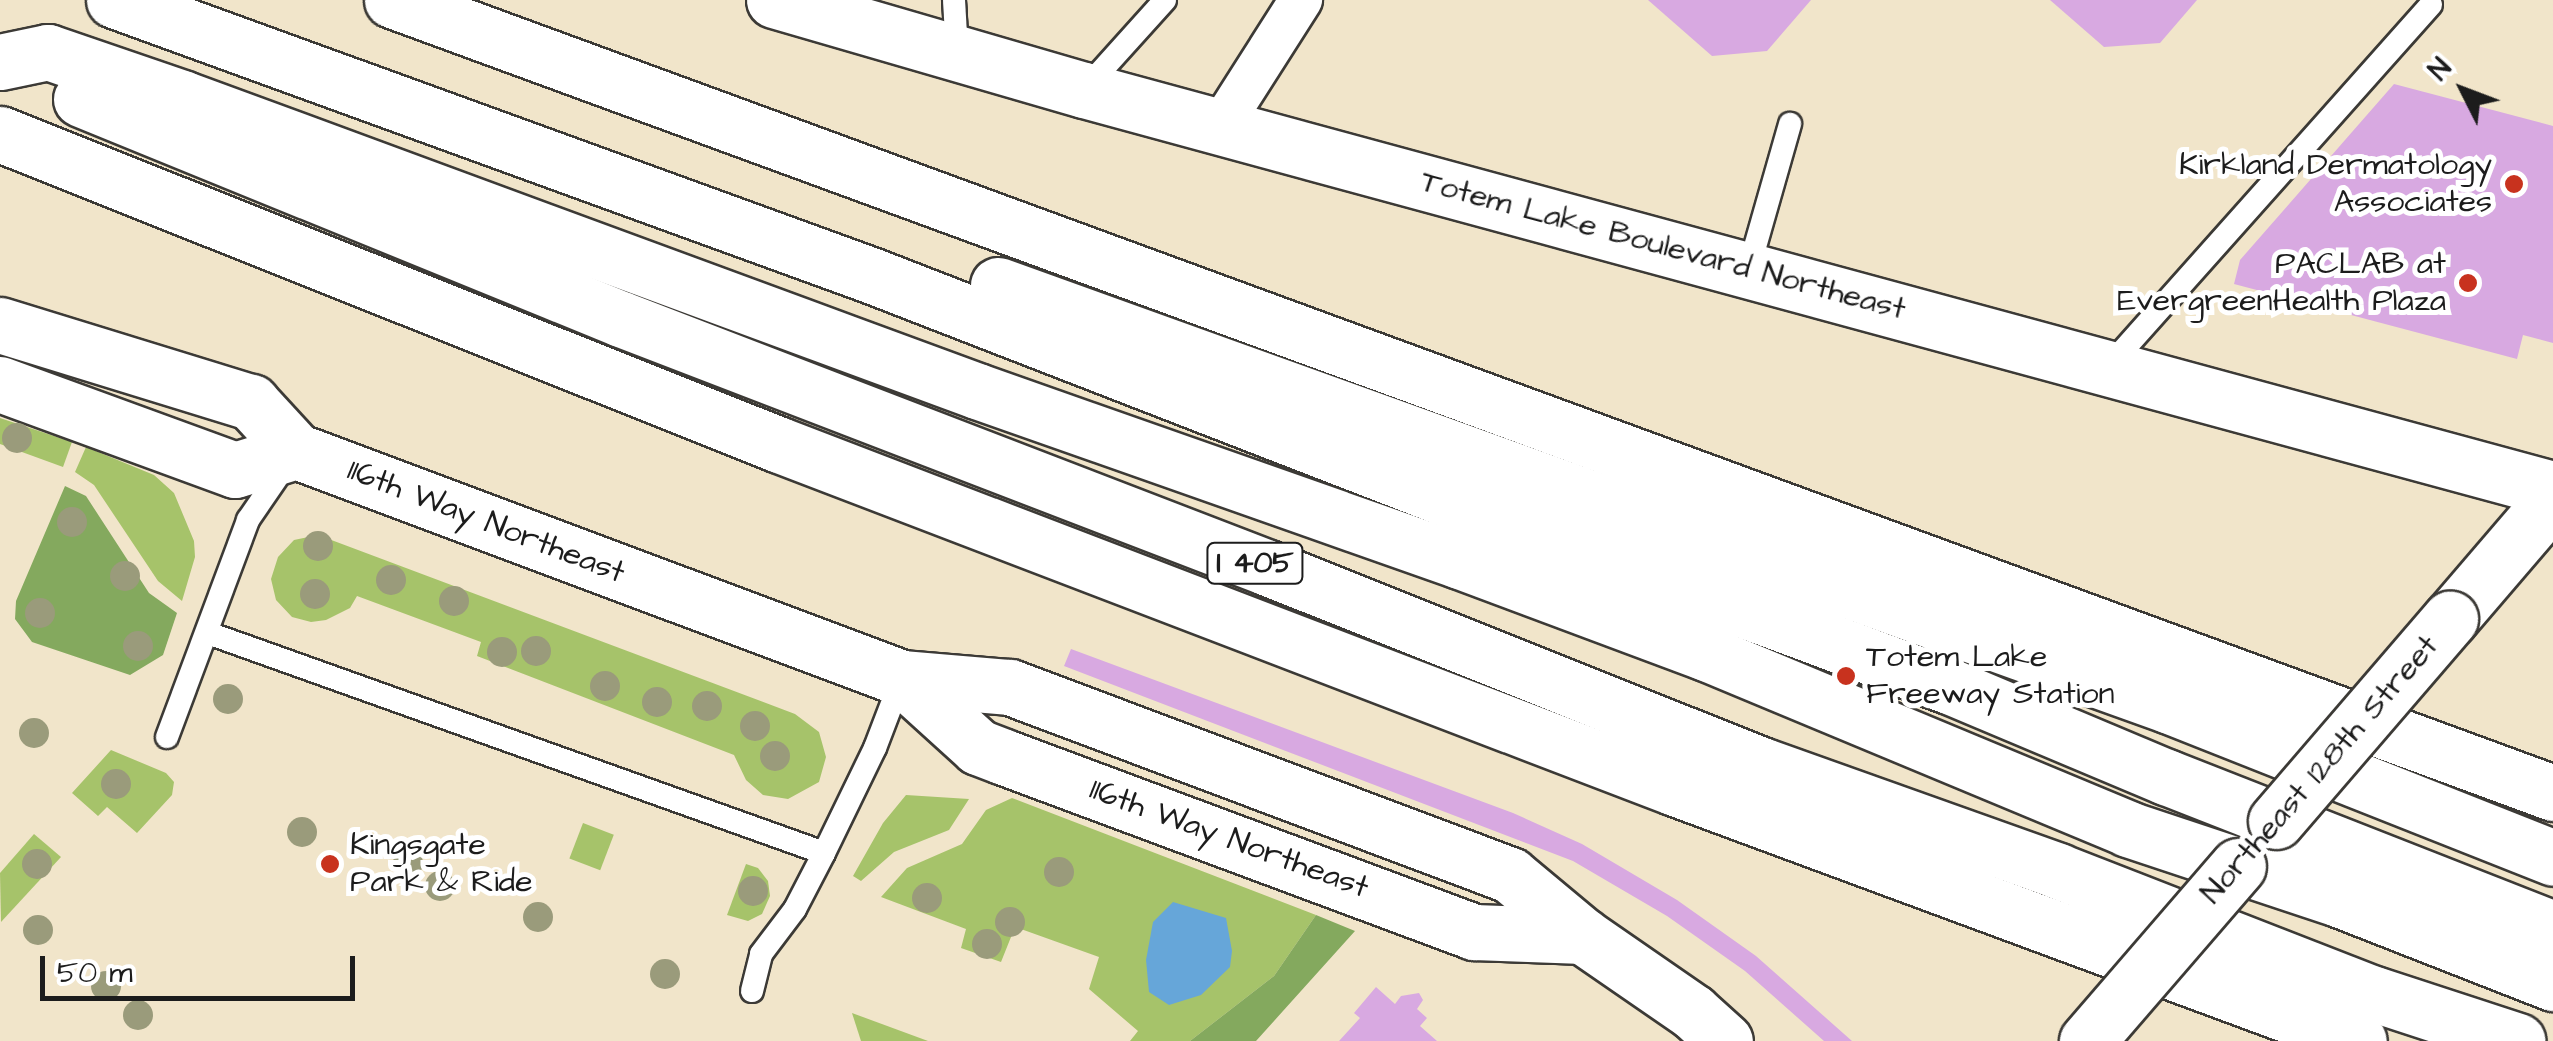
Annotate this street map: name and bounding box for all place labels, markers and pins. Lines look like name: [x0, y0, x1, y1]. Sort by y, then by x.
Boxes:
place label: Kirkland Dermatology Associates: [2179, 147, 2492, 222]
marker: Kirkland Dermatology Associates: [2501, 171, 2527, 197]
place label: PACLAB at EvergreenHealth Plaza: [2117, 246, 2446, 321]
marker: PACLAB at EvergreenHealth Plaza: [2455, 270, 2481, 296]
place label: Totem Lake Freeway Station: [1866, 639, 2115, 714]
marker: Totem Lake Freeway Station: [1835, 665, 1857, 687]
place label: Kingsgate Park & Ride: [350, 827, 532, 902]
marker: Kingsgate Park & Ride: [319, 853, 341, 875]

